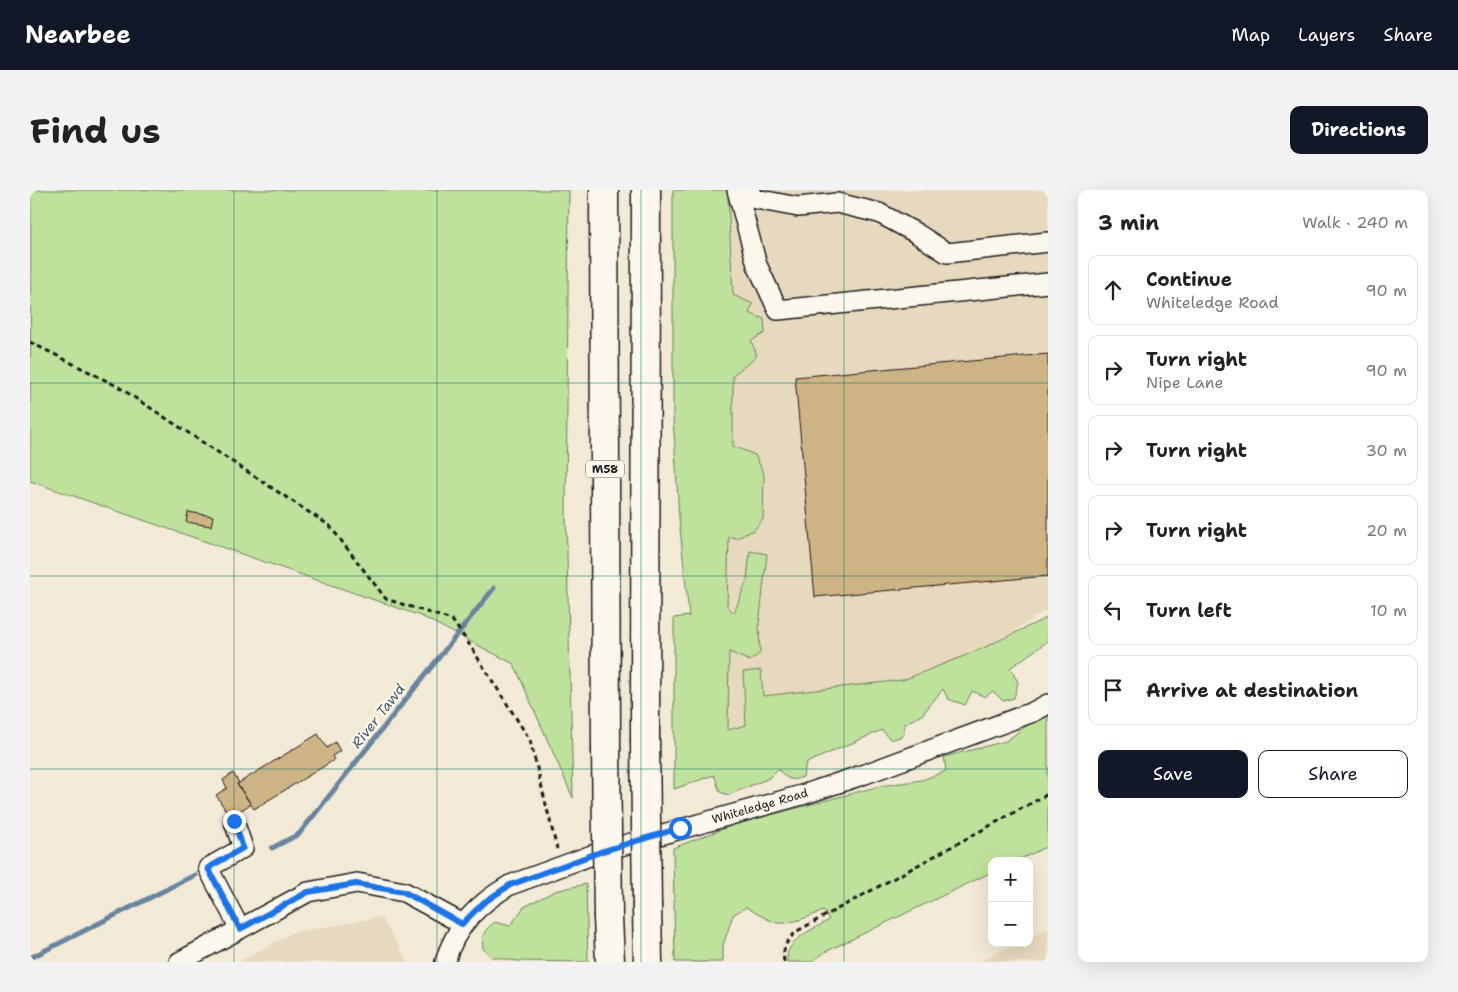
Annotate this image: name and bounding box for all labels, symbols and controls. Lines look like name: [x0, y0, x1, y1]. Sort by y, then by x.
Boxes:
text: Nearbee: [25, 19, 131, 51]
text: Map: [1232, 23, 1270, 47]
text: Layers: [1298, 23, 1355, 47]
text: Share: [1383, 23, 1433, 47]
button: Directions: [1290, 106, 1428, 154]
text: Find us: [30, 107, 161, 154]
text: 3 min: [1098, 209, 1159, 237]
text: Walk · 240 m: [1302, 212, 1408, 233]
text: Continue: [1146, 267, 1232, 292]
icon: ahead: [1099, 276, 1127, 304]
text: 90 m: [1366, 280, 1407, 301]
text: Whiteledge Road: [1146, 292, 1279, 313]
text: Turn right: [1146, 347, 1247, 372]
icon: right: [1099, 356, 1127, 384]
text: 90 m: [1366, 360, 1407, 381]
text: Nipe Lane: [1146, 372, 1224, 393]
icon: right: [1099, 436, 1127, 464]
text: Turn right: [1146, 438, 1247, 463]
text: 30 m: [1366, 440, 1407, 461]
road number: M58: [586, 460, 624, 478]
icon: right: [1099, 516, 1127, 544]
text: Turn right: [1146, 518, 1247, 543]
text: 20 m: [1366, 520, 1407, 541]
icon: left: [1099, 596, 1127, 624]
text: Turn left: [1146, 598, 1232, 623]
text: 10 m: [1370, 600, 1407, 621]
icon: arrive: [1099, 676, 1127, 704]
text: Arrive at destination: [1146, 678, 1358, 703]
water label: River Tawd: [347, 680, 409, 752]
button: Save: [1098, 750, 1248, 798]
button: Share: [1258, 750, 1408, 798]
street label: Whiteledge Road: [710, 784, 810, 827]
route end: [223, 810, 246, 833]
route start: [669, 817, 692, 840]
map controls: [988, 857, 1033, 947]
button: +: [988, 857, 1033, 902]
button: −: [988, 902, 1033, 947]

